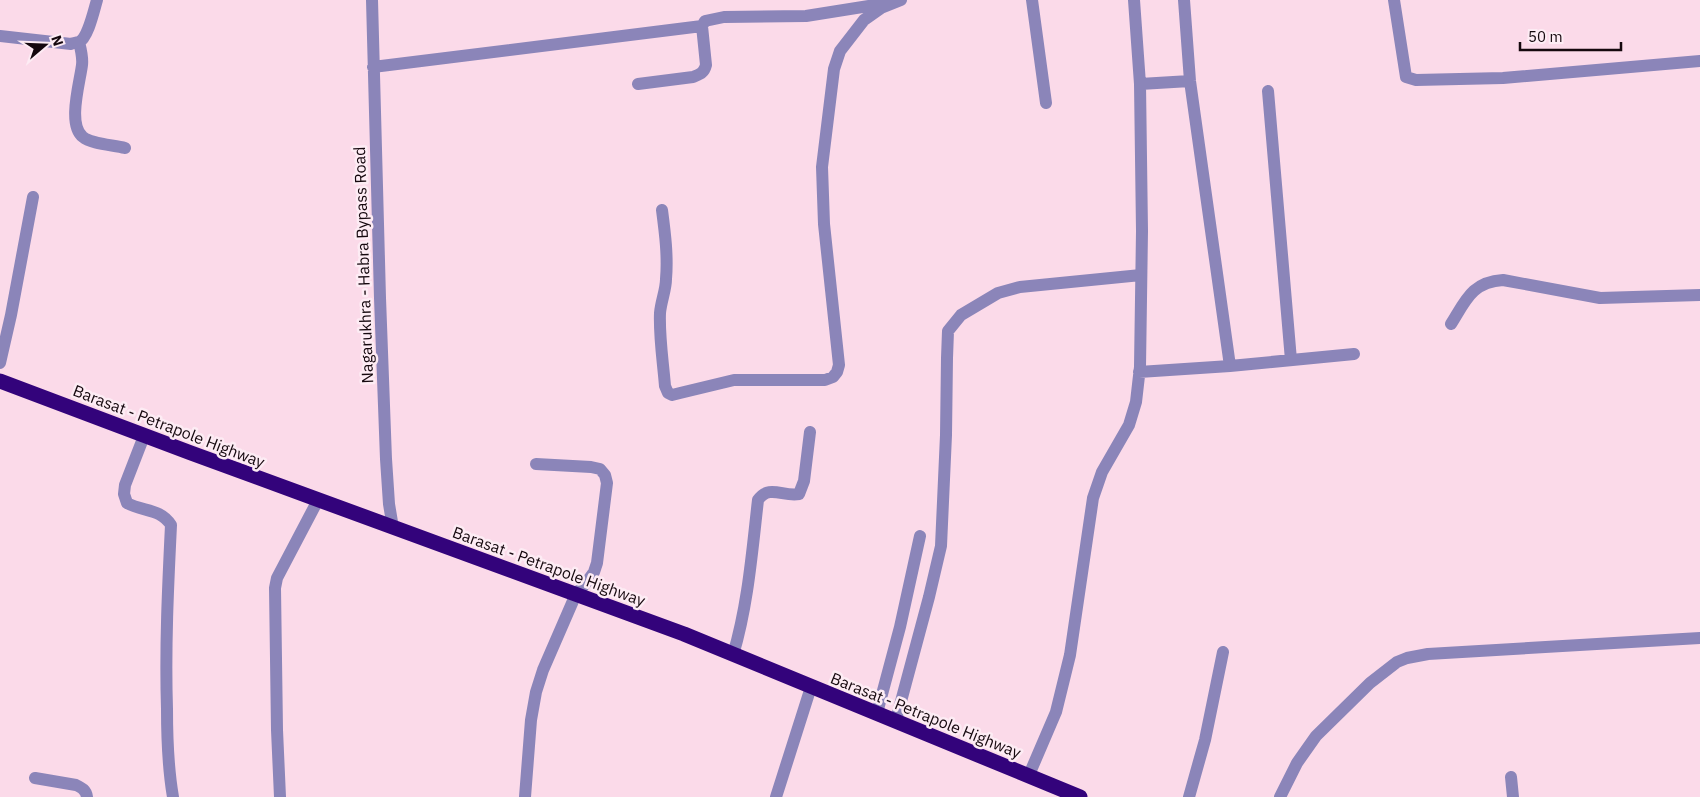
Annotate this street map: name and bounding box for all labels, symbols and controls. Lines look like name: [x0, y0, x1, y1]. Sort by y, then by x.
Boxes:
north arrow: [20, 20, 70, 70]
scale bar: [1520, 20, 1621, 52]
text: 50 m: [1528, 27, 1563, 46]
text: N: [47, 33, 67, 48]
street label: Nagarukhra - Habra Bypass Road: [349, 146, 377, 384]
street label: Barasat - Petrapole Highway: [70, 380, 268, 472]
street label: Barasat - Petrapole Highway: [450, 522, 648, 610]
street label: Barasat - Petrapole Highway: [828, 668, 1024, 762]

